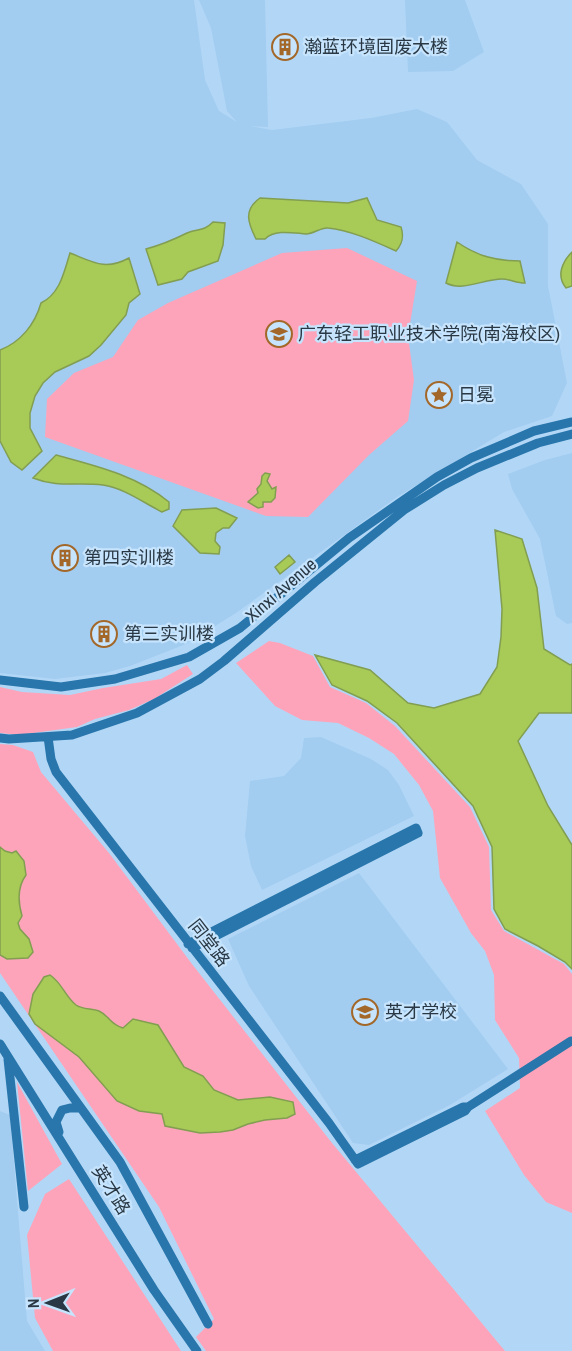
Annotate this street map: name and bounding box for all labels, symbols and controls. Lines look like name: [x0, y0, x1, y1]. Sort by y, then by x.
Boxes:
building icon: 瀚蓝环境固废大楼: [270, 32, 300, 62]
place label: 瀚蓝环境固废大楼: [304, 34, 448, 59]
school or university icon: 广东轻工职业技术学院(南海校区): [264, 319, 294, 349]
place label: 广东轻工职业技术学院(南海校区): [298, 321, 560, 346]
place icon: 日冕: [424, 380, 454, 410]
place label: 日冕: [458, 382, 494, 407]
building icon: 第四实训楼: [50, 543, 80, 573]
place label: 第四实训楼: [84, 545, 174, 570]
street label: Xinxi Avenue: [240, 552, 322, 628]
building icon: 第三实训楼: [89, 619, 119, 649]
place label: 第三实训楼: [124, 621, 214, 646]
street label: 同堂路: [183, 914, 236, 972]
school or university icon: 英才学校: [350, 997, 380, 1027]
place label: 英才学校: [385, 999, 457, 1024]
street label: 英才路: [87, 1160, 136, 1219]
north arrow: [18, 1273, 78, 1333]
text: N: [22, 1298, 44, 1308]

